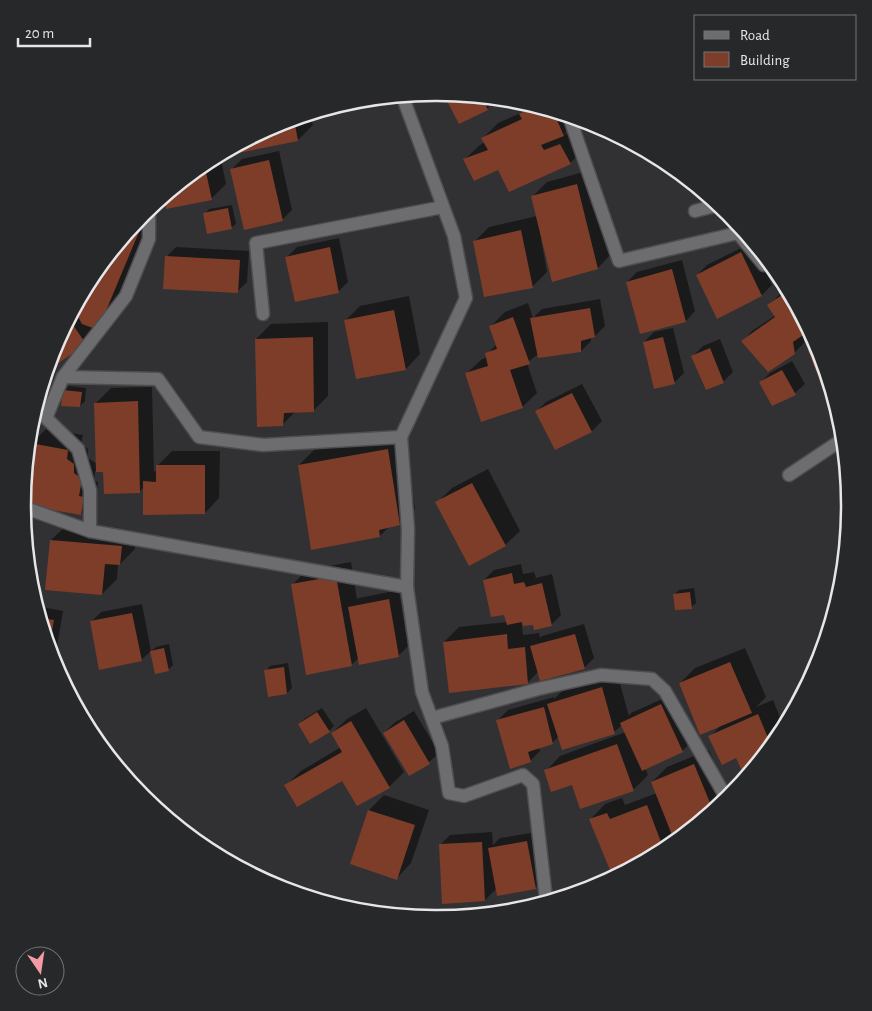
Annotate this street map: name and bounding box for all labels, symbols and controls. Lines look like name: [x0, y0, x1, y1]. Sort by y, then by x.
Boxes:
scale bar: [18, 15, 90, 47]
legend: [694, 15, 857, 80]
text: 20 m: [25, 26, 54, 41]
text: Road: [740, 28, 770, 43]
text: Building: [740, 53, 790, 68]
north arrow: [15, 946, 65, 996]
text: N: [36, 975, 49, 991]

